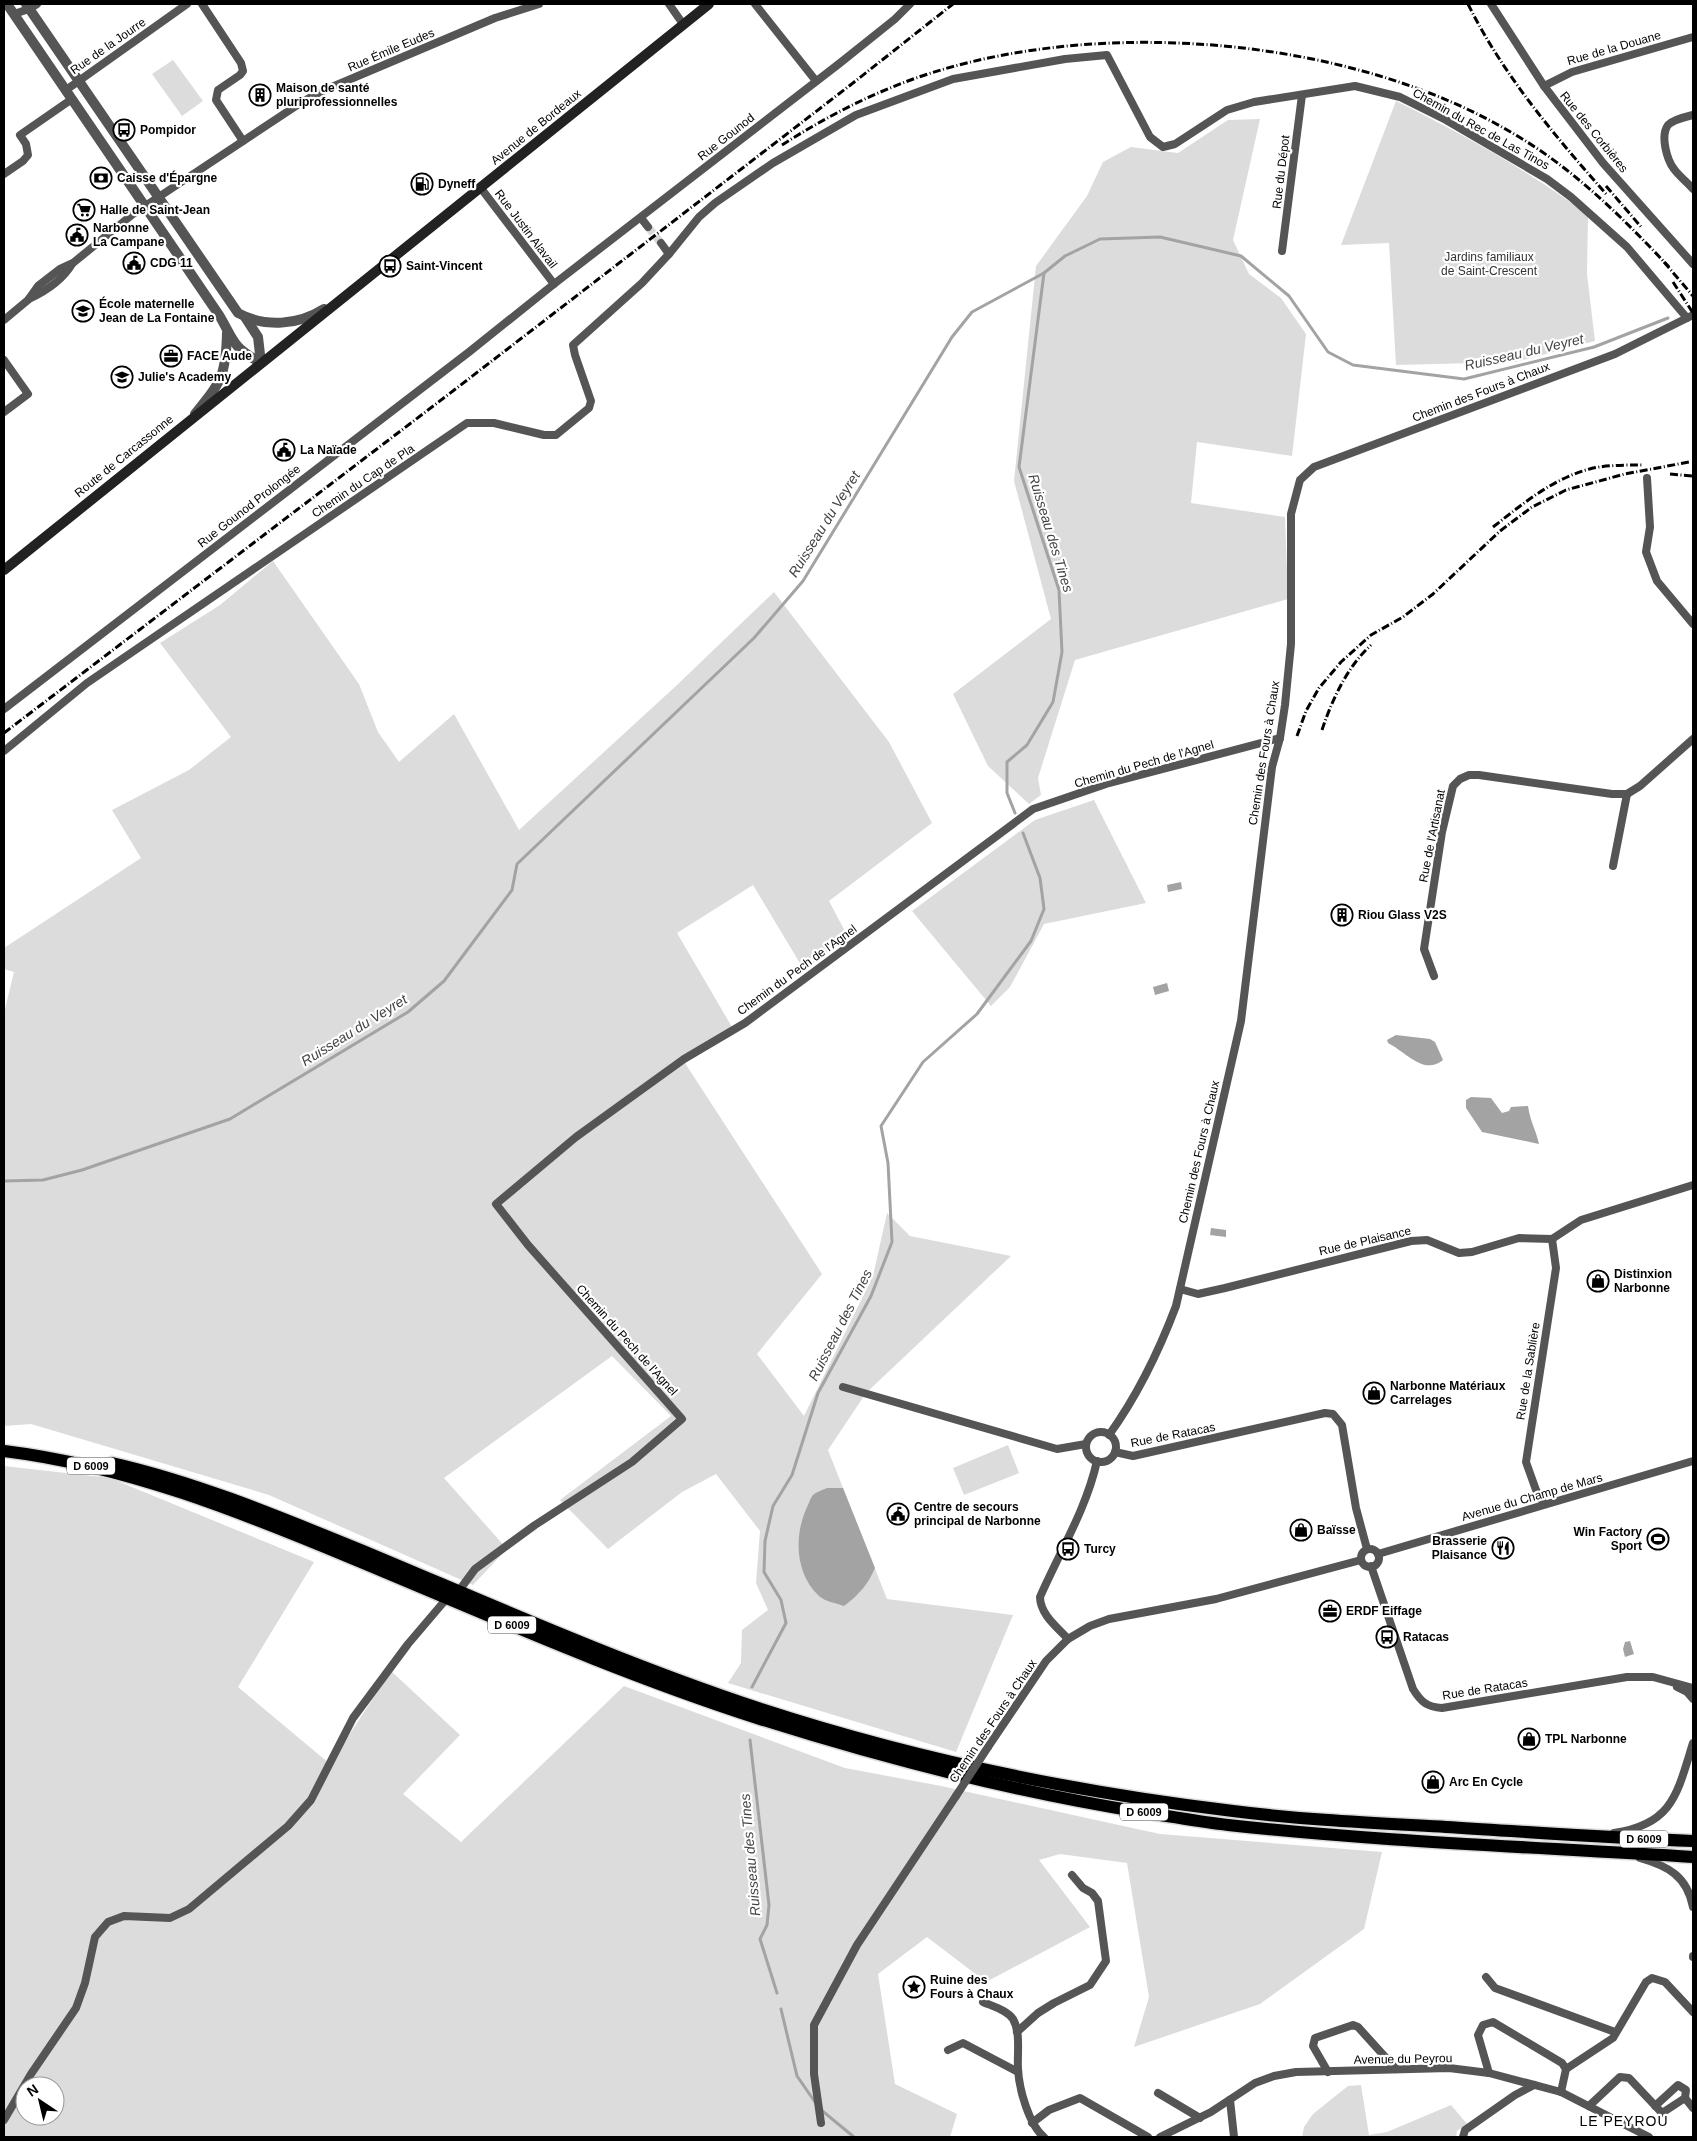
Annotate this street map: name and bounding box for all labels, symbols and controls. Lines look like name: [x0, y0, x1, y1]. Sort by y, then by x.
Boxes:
street label: Rue de la Jourre: [68, 15, 149, 77]
street label: Rue Émile Eudes: [345, 25, 436, 75]
street label: Rue de la Douane: [1566, 28, 1663, 68]
place label: Maison de santé pluriprofessionnelles: [276, 81, 398, 109]
building icon: Maison de santé pluriprofessionnelles: [248, 83, 272, 107]
street label: Avenue de Bordeaux: [488, 86, 584, 168]
street label: Chemin du Rec de Las Tinos: [1410, 86, 1552, 172]
street label: Rue des Corbières: [1557, 89, 1631, 175]
street label: Rue Gounod: [695, 111, 757, 163]
bus stop icon: Pompidor: [112, 118, 136, 142]
place label: Pompidor: [140, 123, 196, 137]
street label: Rue du Dépot: [1270, 134, 1293, 210]
bank icon: Caisse d'Épargne: [89, 166, 113, 190]
place label: Caisse d'Épargne: [117, 170, 218, 185]
fuel station icon: Dyneff: [410, 172, 434, 196]
place label: Dyneff: [438, 177, 476, 191]
street label: Rue Justin Alavail: [492, 187, 560, 271]
supermarket icon: Halle de Saint-Jean: [72, 198, 96, 222]
place label: Halle de Saint-Jean: [100, 203, 210, 217]
place label: Narbonne La Campane: [93, 221, 165, 249]
public building icon: Narbonne La Campane: [65, 223, 89, 247]
park label: Jardins familiaux de Saint-Crescent: [1441, 250, 1538, 278]
public building icon: CDG 11: [122, 251, 146, 275]
bus stop icon: Saint-Vincent: [378, 254, 402, 278]
place label: CDG 11: [150, 256, 193, 270]
place label: Saint-Vincent: [406, 259, 482, 273]
place label: École maternelle Jean de La Fontaine: [99, 296, 215, 325]
school or university icon: École maternelle Jean de La Fontaine: [71, 299, 95, 323]
water label: Ruisseau du Veyret: [1463, 330, 1586, 373]
office icon: FACE Aude: [159, 344, 183, 368]
place label: FACE Aude: [187, 349, 252, 363]
street label: Chemin des Fours à Chaux: [1410, 359, 1552, 425]
school or university icon: Julie's Academy: [110, 365, 134, 389]
place label: Julie's Academy: [138, 370, 231, 384]
street label: Route de Carcassonne: [72, 412, 176, 500]
public building icon: La Naïade: [272, 438, 296, 462]
street label: Chemin du Cap de Pla: [309, 441, 417, 521]
place label: La Naïade: [300, 443, 357, 457]
street label: Rue Gounod Prolongée: [195, 461, 303, 550]
water label: Ruisseau du Veyret: [785, 467, 864, 580]
water label: Ruisseau des Tines: [1025, 472, 1077, 594]
street label: Chemin des Fours à Chaux: [1246, 680, 1282, 826]
street label: Chemin du Pech de l'Agnel: [1073, 737, 1215, 791]
street label: Rue de l'Artisanat: [1416, 788, 1448, 884]
building icon: Riou Glass V2S: [1330, 903, 1354, 927]
place label: Riou Glass V2S: [1358, 908, 1447, 922]
street label: Chemin du Pech de l'Agnel: [734, 922, 860, 1018]
water label: Ruisseau du Veyret: [298, 990, 411, 1069]
street label: Chemin des Fours à Chaux: [1176, 1079, 1222, 1225]
street label: Rue de Plaisance: [1318, 1224, 1413, 1258]
water label: Ruisseau des Tines: [805, 1267, 875, 1383]
place label: Distinxion Narbonne: [1614, 1267, 1672, 1295]
shop icon: Distinxion Narbonne: [1586, 1269, 1610, 1293]
street label: Chemin du Pech de l'Agnel: [573, 1282, 681, 1398]
street label: Rue de la Sablière: [1513, 1321, 1543, 1421]
place label: Narbonne Matériaux Carrelages: [1390, 1379, 1506, 1407]
shop icon: Narbonne Matériaux Carrelages: [1362, 1381, 1386, 1405]
street label: Rue de Ratacas: [1129, 1420, 1217, 1450]
road number: D 6009: [67, 1458, 115, 1474]
street label: Avenue du Champ de Mars: [1460, 1470, 1604, 1524]
place label: Centre de secours principal de Narbonne: [914, 1500, 1041, 1528]
public building icon: Centre de secours principal de Narbonne: [886, 1502, 910, 1526]
shop icon: Baïsse: [1289, 1518, 1313, 1542]
place label: Baïsse: [1317, 1523, 1356, 1537]
place label: Win Factory Sport: [1573, 1525, 1642, 1553]
sports icon: Win Factory Sport: [1646, 1527, 1670, 1551]
place label: Brasserie Plaisance: [1432, 1534, 1487, 1562]
restaurant icon: Brasserie Plaisance: [1491, 1536, 1515, 1560]
bus stop icon: Turcy: [1056, 1537, 1080, 1561]
place label: Turcy: [1084, 1542, 1116, 1556]
office icon: ERDF Eiffage: [1318, 1599, 1342, 1623]
place label: ERDF Eiffage: [1346, 1604, 1422, 1618]
road number: D 6009: [488, 1616, 536, 1634]
bus stop icon: Ratacas: [1375, 1625, 1399, 1649]
place label: Ratacas: [1403, 1630, 1449, 1644]
street label: Chemin des Fours à Chaux: [946, 1657, 1040, 1785]
street label: Rue de Ratacas: [1441, 1675, 1529, 1703]
shop icon: TPL Narbonne: [1517, 1727, 1541, 1751]
place label: TPL Narbonne: [1545, 1732, 1627, 1746]
shop icon: Arc En Cycle: [1421, 1770, 1445, 1794]
place label: Arc En Cycle: [1449, 1775, 1523, 1789]
water label: Ruisseau des Tines: [737, 1793, 763, 1917]
road number: D 6009: [1120, 1804, 1168, 1820]
road number: D 6009: [1620, 1830, 1668, 1848]
place label: Ruine des Fours à Chaux: [930, 1973, 1014, 2001]
place icon: Ruine des Fours à Chaux: [902, 1975, 926, 1999]
street label: Avenue du Peyrou: [1354, 2051, 1452, 2067]
north arrow: [15, 2076, 65, 2126]
text: N: [24, 2081, 41, 2100]
district label: LE PEYROU: [1579, 2113, 1669, 2129]

